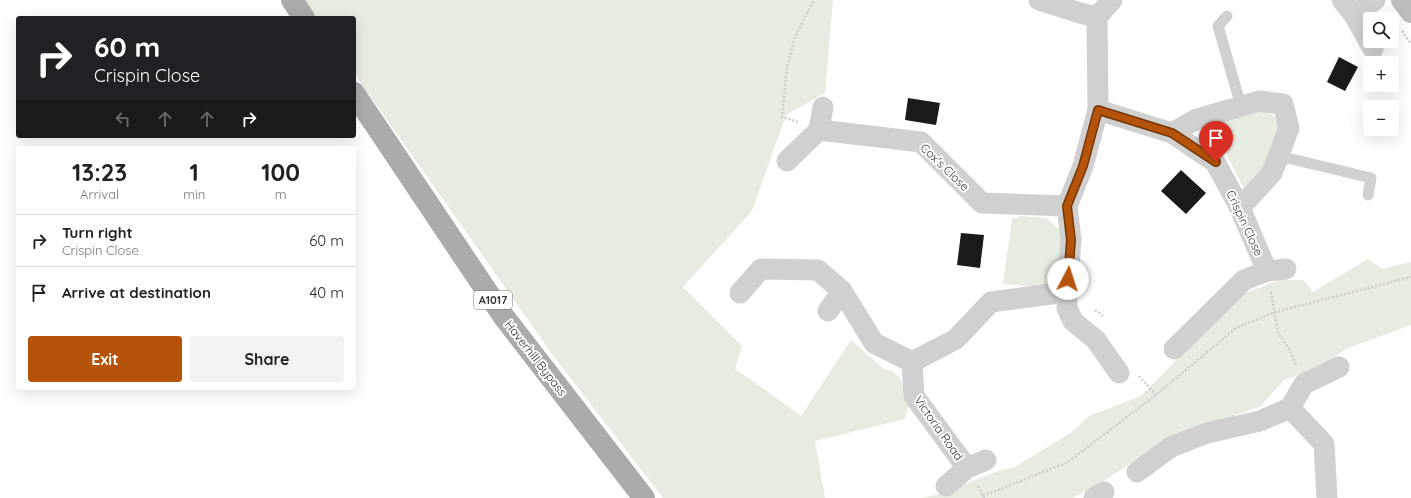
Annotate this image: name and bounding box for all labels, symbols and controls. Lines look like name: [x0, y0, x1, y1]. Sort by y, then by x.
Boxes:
map controls: [1363, 12, 1399, 136]
button: search: [1363, 12, 1399, 48]
text: 60 m: [94, 29, 160, 64]
icon: right: [28, 32, 80, 84]
button: +: [1363, 56, 1399, 92]
text: Crispin Close: [94, 64, 200, 87]
button: −: [1363, 100, 1399, 136]
icon: left: [112, 108, 134, 130]
icon: ahead: [154, 108, 176, 130]
icon: ahead: [196, 108, 218, 130]
icon: right: [238, 108, 260, 130]
pin: [1199, 121, 1233, 162]
icon: arrive: [1205, 127, 1227, 149]
street label: Cox's Close: [917, 140, 973, 194]
text: 13:23: [72, 157, 127, 187]
text: 1: [190, 157, 199, 187]
text: 100: [261, 157, 300, 187]
text: Arrival: [80, 186, 119, 202]
text: min: [183, 186, 205, 202]
text: m: [275, 186, 287, 202]
street label: Crispin Close: [1223, 188, 1267, 258]
text: Turn right: [62, 223, 133, 242]
icon: right: [28, 230, 50, 252]
text: 60 m: [309, 231, 344, 250]
text: Crispin Close: [62, 242, 139, 258]
position arrow: [1047, 258, 1089, 300]
icon: arrive: [28, 282, 50, 304]
text: Arrive at destination: [62, 283, 211, 302]
text: 40 m: [309, 283, 344, 302]
road number: A1017: [474, 291, 512, 309]
street label: Haverhill Bypass: [502, 317, 570, 399]
button: Exit: [28, 336, 182, 382]
button: Share: [190, 336, 344, 382]
street label: Victoria Road: [911, 393, 967, 463]

